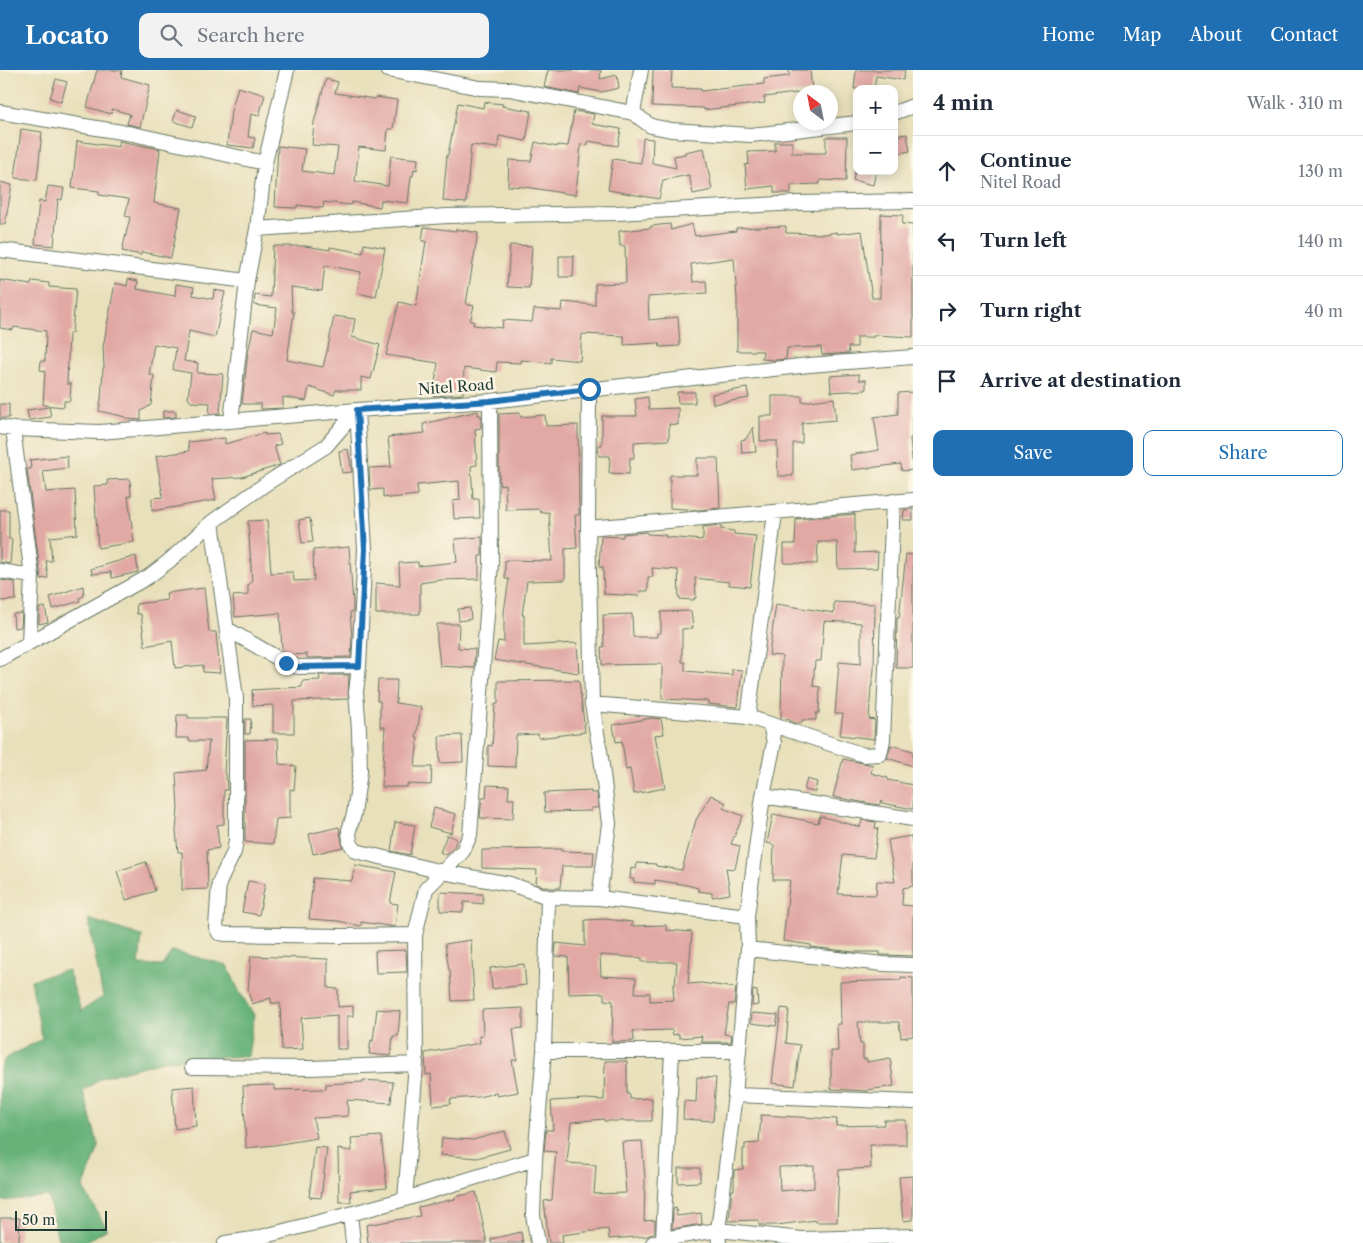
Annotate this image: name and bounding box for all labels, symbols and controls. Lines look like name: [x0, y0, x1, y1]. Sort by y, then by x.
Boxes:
search box: [139, 13, 489, 58]
text: Locato: [25, 21, 109, 50]
icon: search: [157, 21, 185, 49]
text: Search here: [197, 24, 305, 47]
text: Home: [1042, 24, 1095, 46]
text: Map: [1123, 24, 1161, 46]
text: About: [1189, 24, 1242, 46]
text: Contact: [1270, 24, 1338, 46]
north arrow: [793, 85, 838, 130]
map controls: [853, 85, 898, 175]
button: +: [853, 85, 898, 130]
text: 4 min: [933, 90, 994, 115]
text: Walk · 310 m: [1247, 93, 1343, 113]
button: −: [853, 130, 898, 175]
text: Continue: [980, 149, 1072, 172]
icon: ahead: [933, 157, 961, 185]
text: 130 m: [1298, 161, 1343, 181]
text: Nitel Road: [980, 172, 1061, 192]
icon: left: [933, 227, 961, 255]
text: Turn left: [980, 229, 1067, 252]
text: 140 m: [1298, 231, 1343, 251]
icon: right: [933, 297, 961, 325]
text: Turn right: [980, 299, 1081, 322]
text: 40 m: [1304, 301, 1343, 321]
icon: arrive: [933, 367, 961, 395]
text: Arrive at destination: [980, 369, 1181, 392]
street label: Nitel Road: [417, 374, 495, 399]
route start: [578, 378, 601, 401]
button: Save: [933, 430, 1133, 476]
button: Share: [1143, 430, 1343, 476]
route end: [275, 652, 298, 675]
scale bar: [15, 1208, 108, 1231]
text: 50 m: [22, 1211, 55, 1229]

